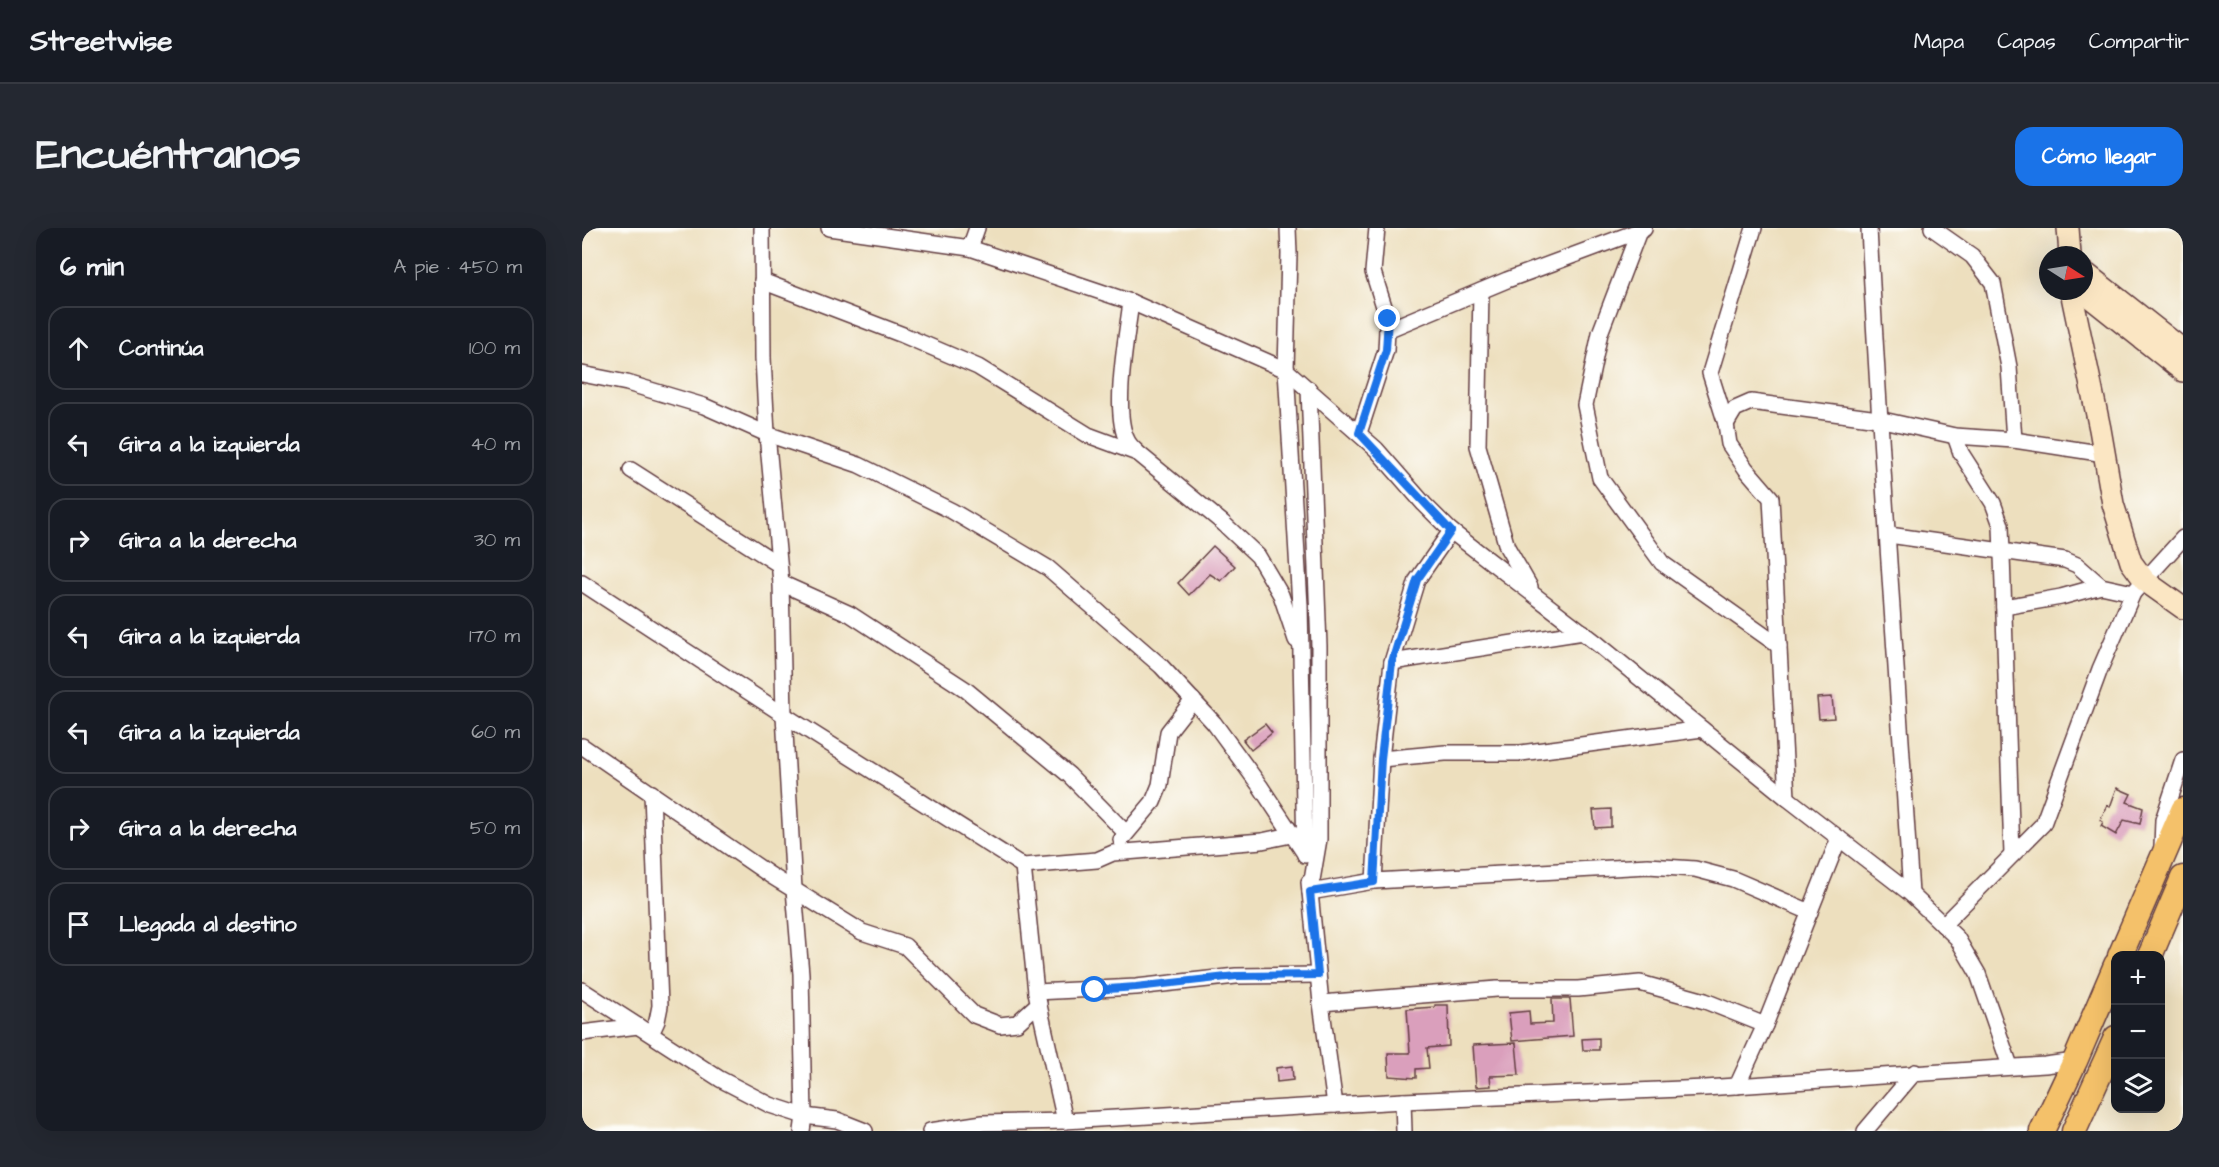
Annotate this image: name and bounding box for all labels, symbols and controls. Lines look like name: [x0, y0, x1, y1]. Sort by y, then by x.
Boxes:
text: Streetwise: [30, 22, 172, 61]
text: Mapa: [1914, 27, 1964, 56]
text: Capas: [1997, 27, 2056, 56]
text: Compartir: [2089, 27, 2189, 56]
text: Encuéntranos: [36, 127, 301, 185]
button: Cómo llegar: [2015, 127, 2183, 186]
north arrow: [2039, 246, 2093, 300]
text: 6 min: [60, 249, 124, 285]
text: A pie · 450 m: [393, 253, 522, 281]
route end: [1374, 305, 1400, 331]
icon: ahead: [62, 332, 95, 365]
text: Continúa: [119, 333, 204, 364]
text: 100 m: [469, 334, 520, 362]
icon: left: [62, 428, 95, 461]
text: Gira a la izquierda: [119, 429, 300, 460]
text: 40 m: [470, 430, 520, 458]
icon: right: [62, 524, 95, 557]
text: Gira a la derecha: [119, 525, 296, 556]
text: 30 m: [474, 526, 520, 554]
icon: left: [62, 620, 95, 653]
text: Gira a la izquierda: [119, 621, 300, 652]
text: 170 m: [469, 622, 520, 650]
icon: left: [62, 716, 95, 749]
text: Gira a la izquierda: [119, 717, 300, 748]
text: 60 m: [471, 718, 520, 746]
icon: right: [62, 812, 95, 845]
text: Gira a la derecha: [119, 813, 296, 844]
text: 50 m: [470, 814, 520, 842]
icon: arrive: [62, 908, 95, 941]
text: Llegada al destino: [119, 909, 297, 940]
map controls: [2111, 951, 2165, 1113]
button: +: [2111, 951, 2165, 1005]
route start: [1081, 976, 1107, 1002]
button: −: [2111, 1005, 2165, 1059]
button: layers: [2111, 1059, 2165, 1113]

